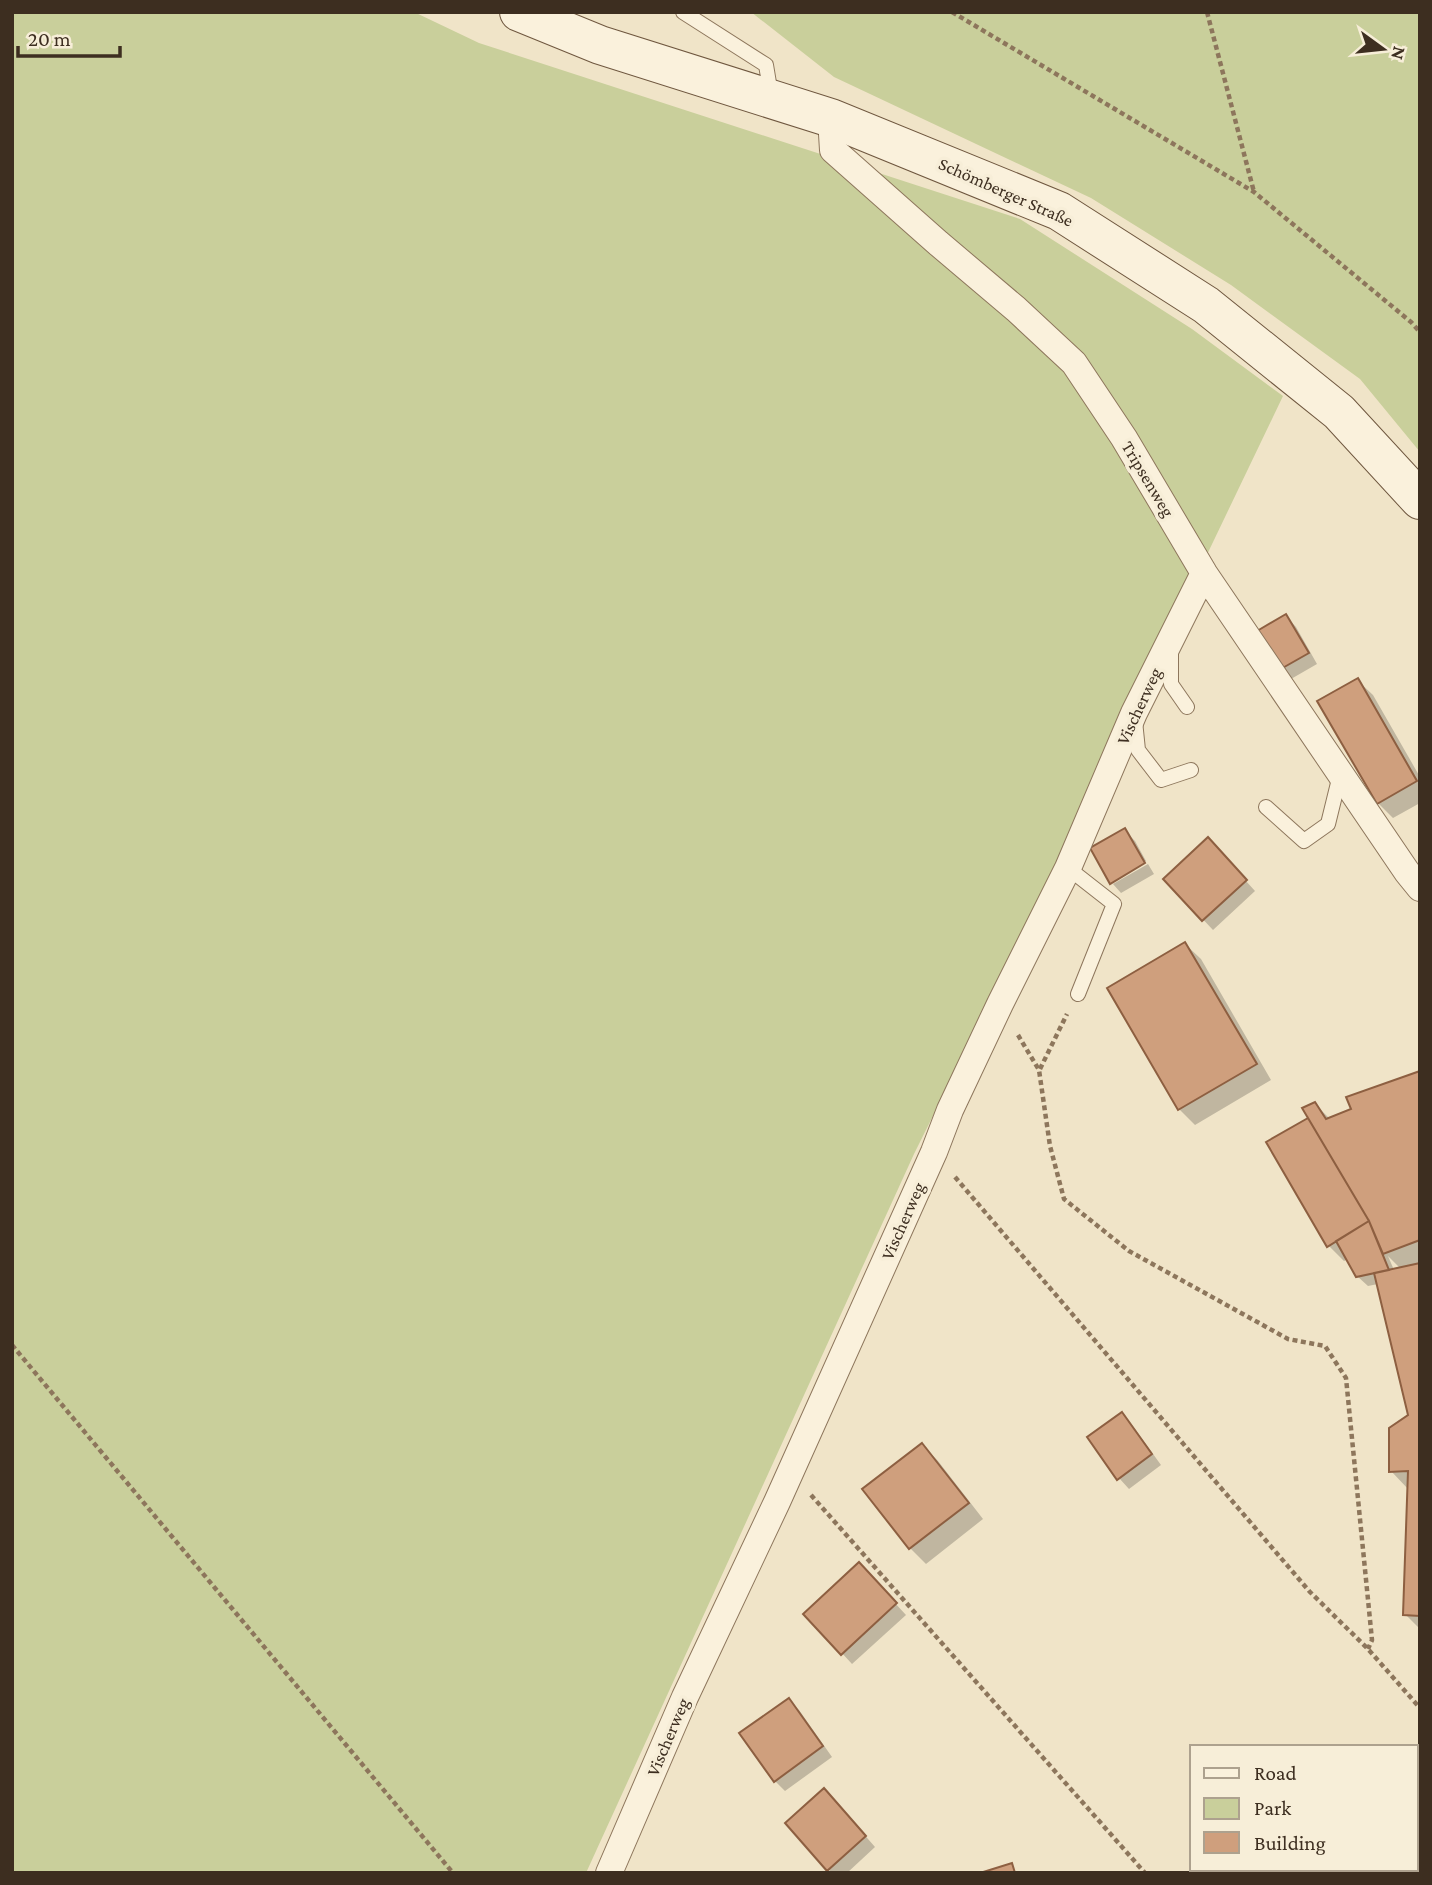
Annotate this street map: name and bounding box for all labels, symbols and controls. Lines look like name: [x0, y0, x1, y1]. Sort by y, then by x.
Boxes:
scale bar: [18, 14, 119, 58]
north arrow: [1348, 14, 1418, 84]
text: 20 m: [28, 27, 71, 51]
text: N: [1387, 44, 1411, 62]
street label: Schömberger Straße: [936, 153, 1076, 231]
street label: Tripsenweg: [1118, 438, 1179, 521]
street label: Vischerweg: [1112, 664, 1166, 748]
street label: Vischerweg: [877, 1179, 929, 1263]
street label: Vischerweg: [643, 1695, 694, 1779]
legend: [1190, 1745, 1418, 1871]
text: Road: [1254, 1761, 1297, 1785]
text: Park: [1254, 1796, 1291, 1820]
text: Building: [1254, 1831, 1326, 1855]

